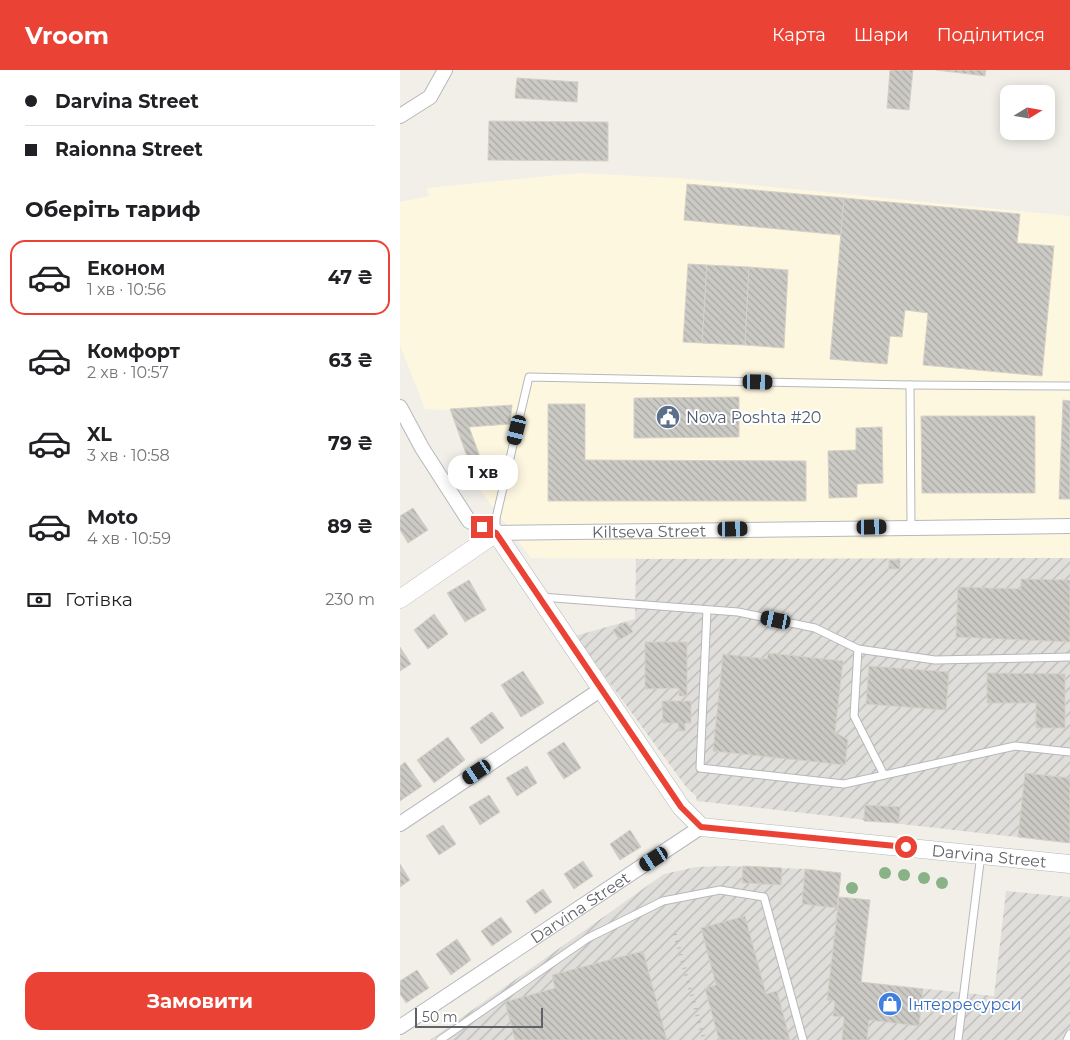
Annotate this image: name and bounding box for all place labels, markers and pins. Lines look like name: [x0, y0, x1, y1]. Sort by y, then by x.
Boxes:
public building icon: Nova Poshta #20: [655, 404, 681, 430]
place label: Nova Poshta #20: [686, 408, 821, 427]
shop icon: Інтерресурси: [877, 991, 903, 1017]
place label: Інтерресурси: [908, 995, 1021, 1014]

